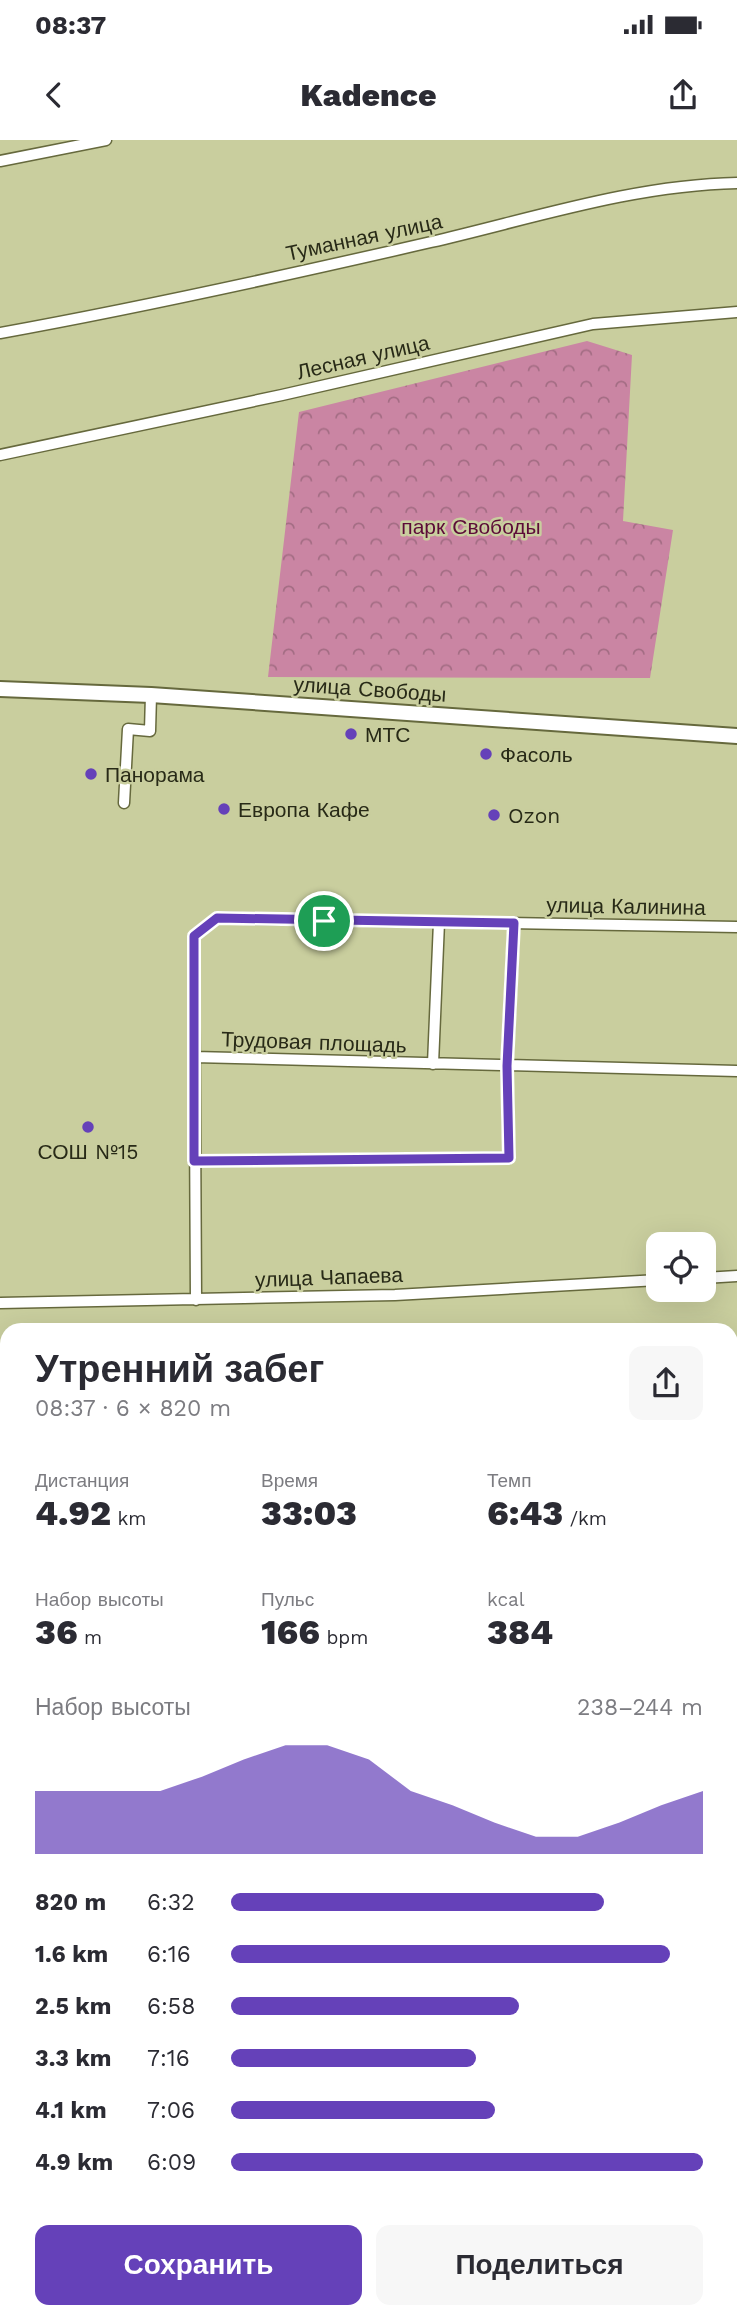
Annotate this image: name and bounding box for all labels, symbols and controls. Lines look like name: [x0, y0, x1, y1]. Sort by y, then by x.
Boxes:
text: 08:37: [35, 10, 106, 40]
icon: back: [35, 76, 73, 114]
text: Kadence: [300, 76, 437, 114]
icon: share: [664, 76, 702, 114]
street label: Туманная улица: [284, 208, 445, 266]
street label: Лесная улица: [294, 330, 432, 384]
park label: парк Свободы: [401, 514, 541, 539]
street label: улица Свободы: [293, 671, 447, 707]
place label: МТС: [365, 722, 411, 747]
marker: МТС: [343, 726, 359, 742]
place label: Фасоль: [500, 742, 573, 767]
marker: Фасоль: [478, 746, 494, 762]
place label: Панорама: [105, 762, 205, 787]
marker: Панорама: [83, 766, 99, 782]
place label: Европа Кафе: [238, 797, 370, 822]
marker: Европа Кафе: [216, 801, 232, 817]
place label: Ozon: [508, 803, 560, 828]
marker: Ozon: [486, 807, 502, 823]
pin: [294, 891, 354, 951]
street label: улица Калинина: [546, 892, 706, 920]
icon: arrive: [305, 902, 343, 940]
street label: Трудовая площадь: [221, 1026, 407, 1058]
marker: СОШ №15: [80, 1119, 96, 1135]
place label: СОШ №15: [38, 1139, 138, 1164]
map controls: [646, 1232, 716, 1302]
button: locate: [646, 1232, 716, 1302]
street label: улица Чапаева: [255, 1262, 404, 1292]
button: share: [629, 1346, 703, 1420]
text: Утренний забег: [35, 1347, 324, 1391]
text: 08:37 · 6 × 820 m: [35, 1395, 231, 1422]
text: Дистанция: [35, 1469, 129, 1492]
text: Время: [261, 1469, 318, 1492]
text: Темп: [487, 1469, 531, 1492]
text: 4.92: [35, 1492, 111, 1534]
text: 33:03: [261, 1492, 357, 1534]
text: 6:43: [487, 1492, 563, 1534]
text: km: [111, 1507, 146, 1530]
text: /km: [563, 1507, 607, 1530]
text: Набор высоты: [35, 1588, 164, 1611]
text: Пульс: [261, 1588, 314, 1611]
text: kcal: [487, 1588, 525, 1611]
text: 36: [35, 1611, 78, 1653]
text: 166: [261, 1611, 320, 1653]
text: 384: [487, 1611, 553, 1653]
text: m: [78, 1626, 102, 1649]
text: bpm: [320, 1626, 368, 1649]
text: Набор высоты: [35, 1694, 191, 1721]
text: 238–244 m: [577, 1694, 703, 1721]
text: 820 m: [35, 1889, 106, 1916]
text: 6:32: [147, 1889, 195, 1916]
text: 1.6 km: [35, 1941, 108, 1968]
text: 6:16: [147, 1941, 191, 1968]
text: 2.5 km: [35, 1993, 111, 2020]
text: 6:58: [147, 1993, 195, 2020]
text: 3.3 km: [35, 2045, 111, 2072]
text: 7:16: [147, 2045, 190, 2072]
text: 4.1 km: [35, 2097, 107, 2124]
text: 7:06: [147, 2097, 195, 2124]
text: 4.9 km: [35, 2149, 113, 2176]
text: 6:09: [147, 2149, 196, 2176]
button: Сохранить: [35, 2225, 362, 2305]
button: Поделиться: [376, 2225, 703, 2305]

